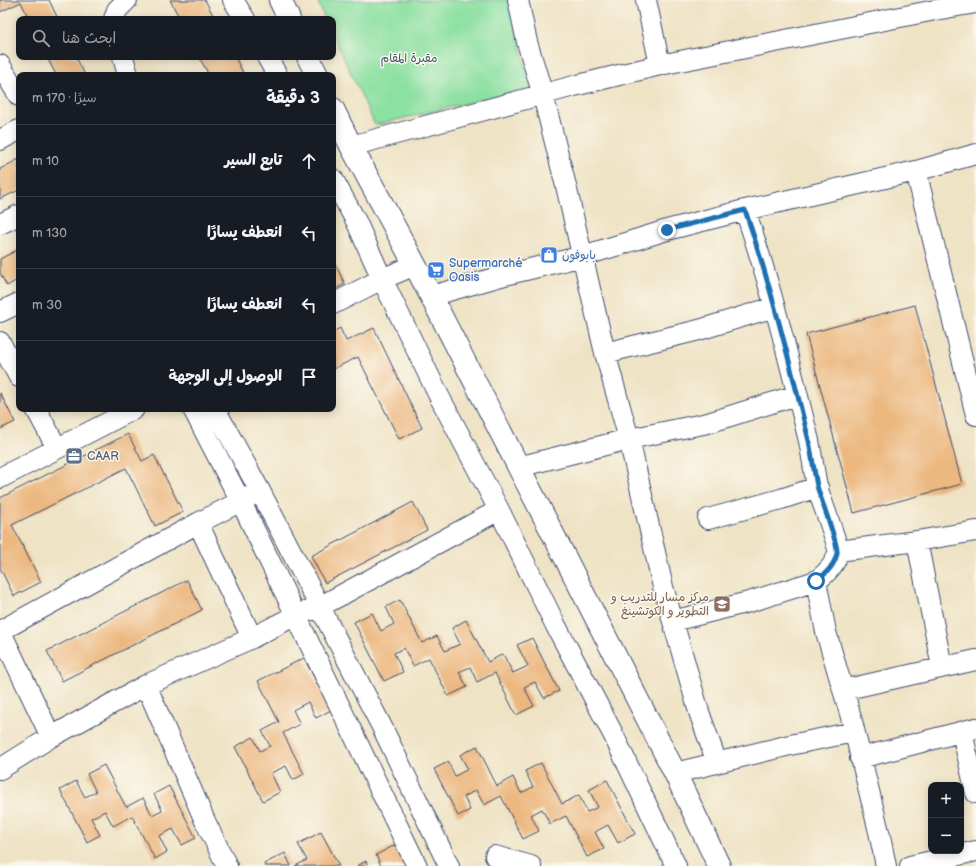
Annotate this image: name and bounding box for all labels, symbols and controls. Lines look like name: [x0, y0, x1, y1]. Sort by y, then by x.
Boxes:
search box: [16, 16, 336, 60]
icon: search: [30, 27, 52, 49]
text: ابحث هنا: [62, 29, 116, 48]
park label: مقبرة المقام: [381, 51, 437, 67]
text: 3 دقيقة: [266, 88, 320, 108]
text: سيرًا · 170 m: [32, 90, 96, 106]
icon: ahead: [298, 150, 320, 172]
text: تابع السير: [224, 151, 282, 170]
text: 10 m: [32, 153, 59, 169]
route end: [658, 221, 676, 239]
icon: left: [298, 222, 320, 244]
text: انعطف يسارًا: [207, 223, 282, 242]
text: 130 m: [32, 225, 67, 241]
shop icon: بابوفون: [539, 245, 559, 265]
place label: بابوفون: [562, 248, 596, 263]
place label: Supermarché Oasis: [449, 256, 522, 285]
supermarket icon: Supermarché Oasis: [426, 260, 446, 280]
icon: left: [298, 294, 320, 316]
text: انعطف يسارًا: [207, 295, 282, 314]
text: 30 m: [32, 297, 62, 313]
icon: arrive: [298, 366, 320, 388]
text: الوصول إلى الوجهة: [168, 367, 282, 386]
office icon: CAAR: [64, 446, 84, 466]
place label: CAAR: [87, 449, 119, 464]
route start: [807, 572, 825, 590]
place label: مركز مسار للتدريب و التطوير و الكوتشينغ: [610, 590, 709, 620]
school or university icon: مركز مسار للتدريب و التطوير و الكوتشينغ: [712, 594, 732, 614]
map controls: [928, 782, 964, 854]
button: +: [928, 782, 964, 818]
button: −: [928, 818, 964, 854]

